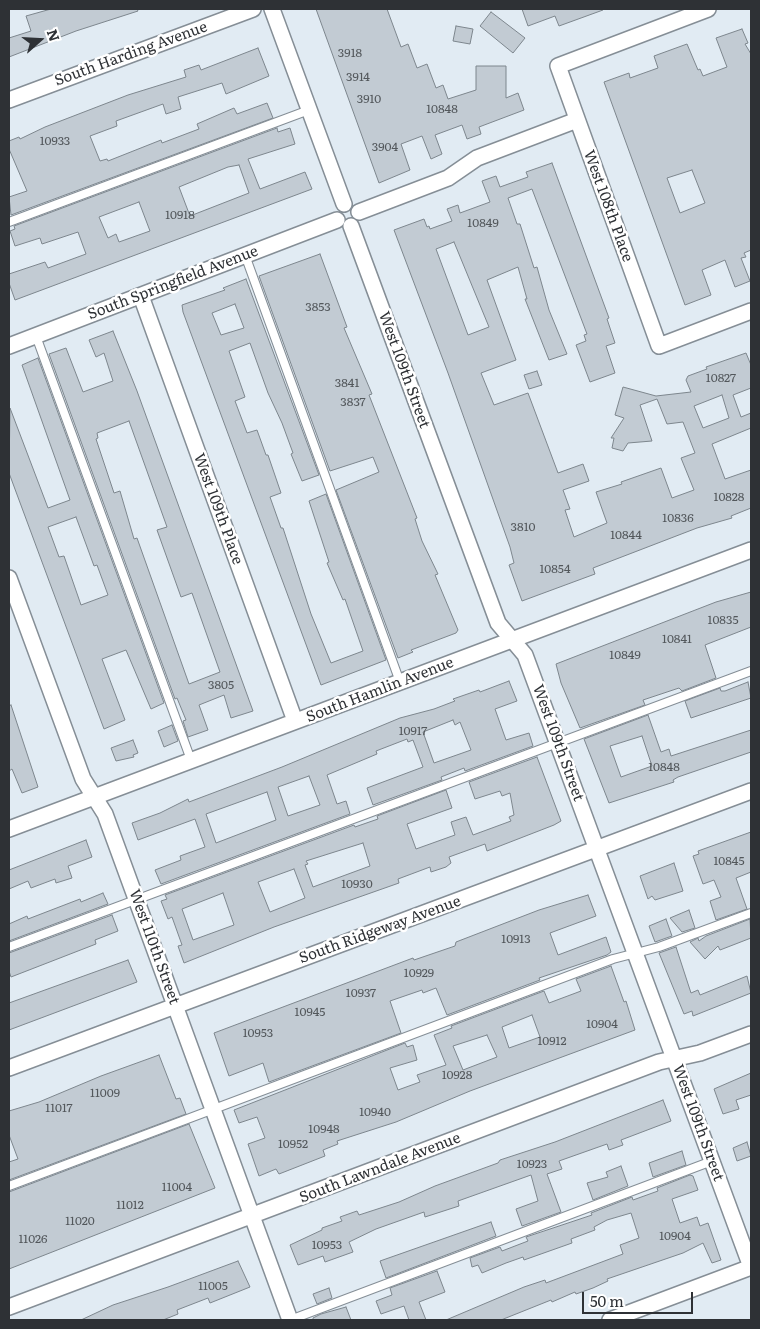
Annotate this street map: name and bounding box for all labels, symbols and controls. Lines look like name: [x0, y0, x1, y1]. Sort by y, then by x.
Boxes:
north arrow: [15, 15, 65, 65]
street label: South Harding Avenue: [52, 18, 210, 90]
text: N: [43, 26, 66, 44]
house number: 3918: [338, 46, 362, 60]
house number: 3914: [346, 70, 370, 84]
house number: 3910: [357, 92, 381, 106]
house number: 10848: [426, 102, 458, 116]
house number: 10933: [40, 134, 70, 148]
house number: 3904: [372, 140, 398, 154]
street label: West 108th Place: [579, 148, 637, 264]
house number: 10918: [165, 208, 195, 222]
house number: 10849: [467, 216, 499, 230]
street label: South Springfield Avenue: [85, 242, 261, 324]
house number: 3853: [305, 300, 331, 314]
street label: West 109th Street: [375, 309, 433, 431]
house number: 10827: [706, 371, 736, 385]
house number: 3841: [335, 376, 359, 390]
house number: 3837: [340, 395, 366, 409]
street label: West 109th Place: [190, 451, 246, 567]
house number: 10828: [714, 490, 744, 504]
house number: 10836: [662, 511, 694, 525]
house number: 3810: [511, 520, 535, 534]
house number: 10844: [610, 528, 642, 542]
house number: 10854: [539, 562, 571, 576]
house number: 10835: [708, 613, 738, 627]
house number: 10841: [662, 632, 692, 646]
house number: 10849: [609, 648, 641, 662]
street label: South Hamlin Avenue: [304, 654, 456, 726]
house number: 3805: [208, 678, 234, 692]
street label: West 109th Street: [529, 682, 587, 804]
house number: 10917: [399, 724, 427, 738]
house number: 10848: [648, 760, 680, 774]
house number: 10845: [713, 854, 745, 868]
house number: 10930: [341, 877, 373, 891]
street label: West 110th Street: [125, 887, 183, 1007]
street label: South Ridgeway Avenue: [297, 892, 463, 968]
house number: 10913: [501, 932, 531, 946]
house number: 10929: [404, 966, 434, 980]
house number: 10937: [346, 986, 376, 1000]
house number: 10945: [295, 1005, 325, 1019]
house number: 10904: [586, 1017, 618, 1031]
house number: 10953: [243, 1026, 273, 1040]
house number: 10912: [537, 1034, 567, 1048]
street label: West 109th Street: [669, 1062, 727, 1184]
house number: 10928: [442, 1068, 472, 1082]
house number: 11009: [90, 1086, 120, 1100]
house number: 11017: [45, 1101, 73, 1115]
house number: 10940: [359, 1105, 391, 1119]
house number: 10948: [308, 1122, 340, 1136]
street label: South Lawndale Avenue: [297, 1129, 463, 1207]
house number: 10952: [278, 1137, 308, 1151]
house number: 10923: [517, 1157, 547, 1171]
house number: 11004: [162, 1180, 192, 1194]
house number: 11012: [116, 1198, 144, 1212]
house number: 11020: [65, 1214, 95, 1228]
house number: 10904: [659, 1229, 691, 1243]
house number: 11026: [18, 1232, 48, 1246]
house number: 10953: [312, 1238, 342, 1252]
house number: 11005: [198, 1279, 228, 1293]
scale bar: [585, 1282, 696, 1314]
text: 50 m: [590, 1289, 624, 1312]

